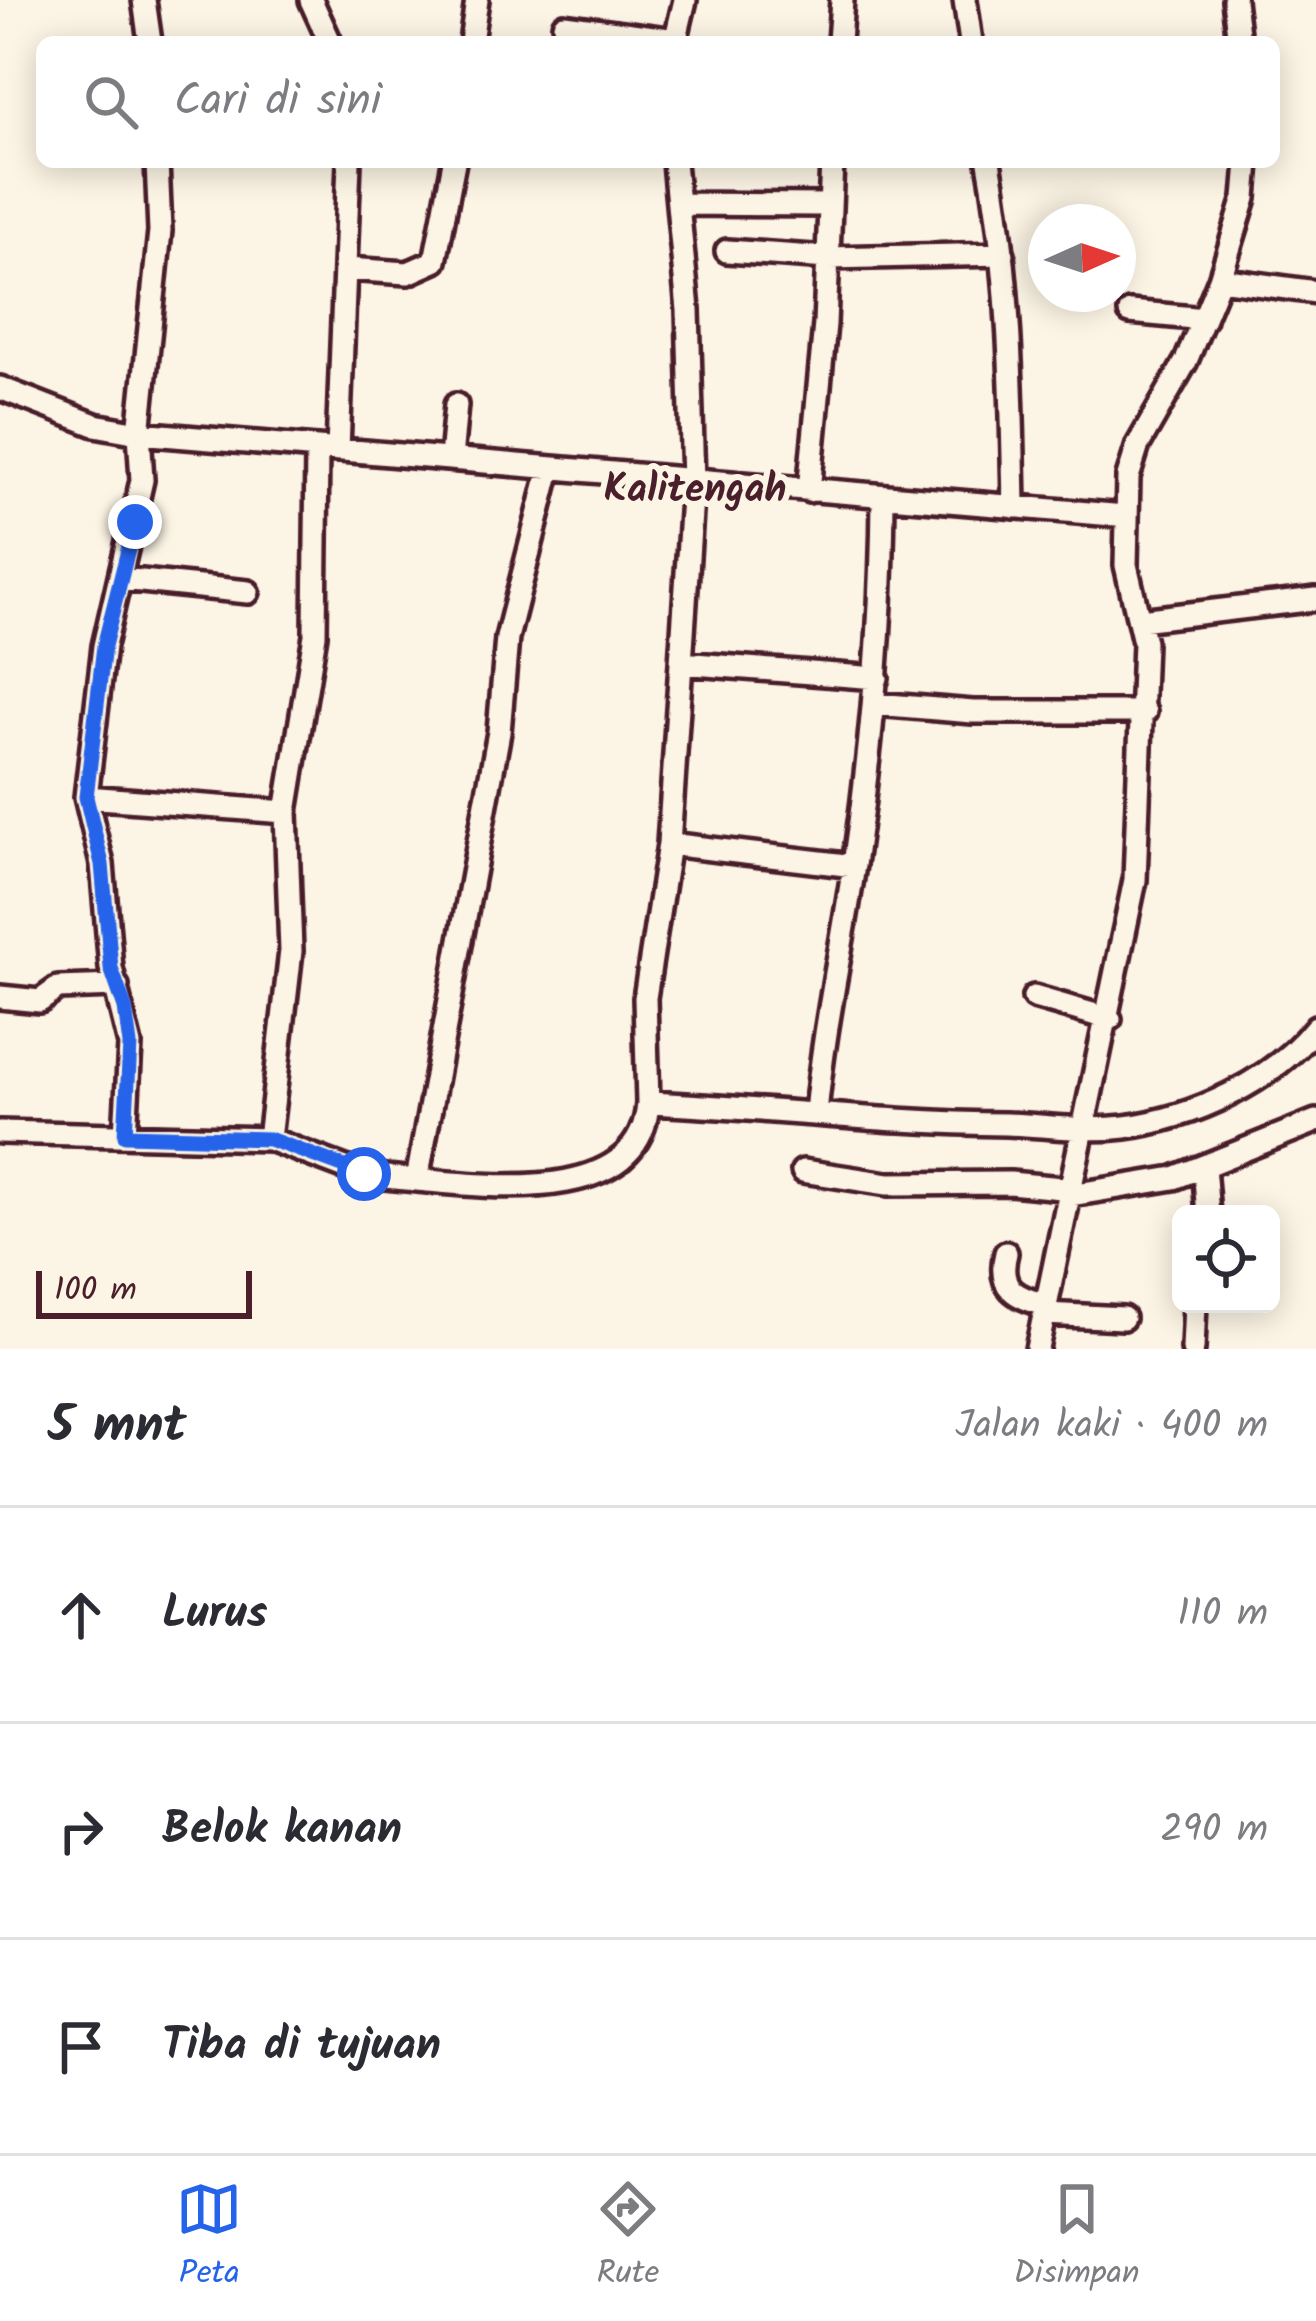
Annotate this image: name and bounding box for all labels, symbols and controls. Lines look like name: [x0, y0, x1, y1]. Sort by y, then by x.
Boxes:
search box: [36, 36, 1280, 168]
text: Cari di sini: [174, 66, 382, 138]
icon: search: [78, 69, 144, 135]
north arrow: [1028, 204, 1136, 312]
district label: Kalitengah: [604, 460, 786, 522]
route end: [108, 495, 162, 549]
route start: [337, 1147, 391, 1201]
map controls: [1172, 1205, 1280, 1313]
button: locate: [1172, 1205, 1280, 1313]
scale bar: [36, 1265, 252, 1318]
text: 100 m: [54, 1265, 137, 1318]
text: 5 mnt: [48, 1387, 186, 1468]
text: Jalan kaki · 400 m: [955, 1396, 1268, 1458]
text: Lurus: [162, 1579, 268, 1651]
icon: ahead: [48, 1582, 114, 1648]
text: 110 m: [1177, 1584, 1268, 1646]
text: Belok kanan: [162, 1795, 402, 1867]
icon: right: [48, 1798, 114, 1864]
text: 290 m: [1160, 1800, 1268, 1862]
text: Tiba di tujuan: [162, 2011, 441, 2083]
icon: arrive: [48, 2014, 114, 2080]
tab: Peta: [176, 2176, 242, 2301]
tab: Rute: [595, 2176, 661, 2301]
tab: Disimpan: [1014, 2176, 1140, 2301]

